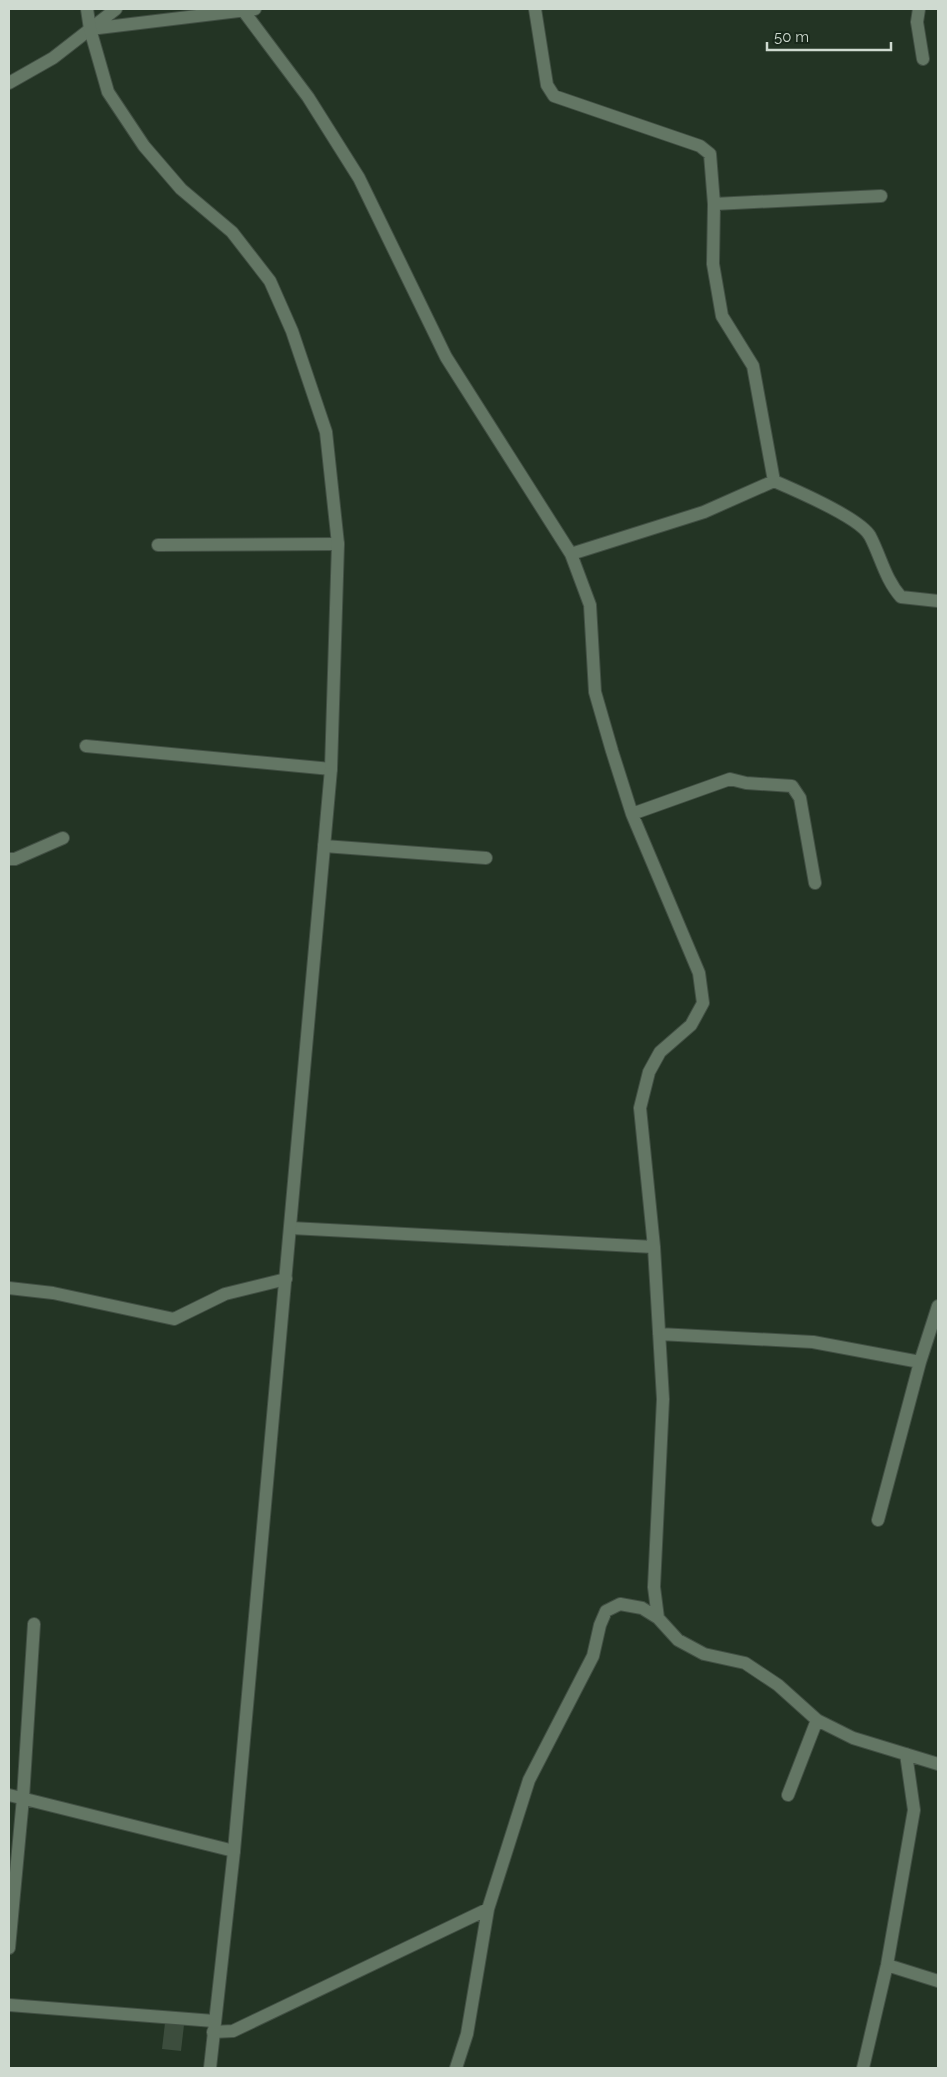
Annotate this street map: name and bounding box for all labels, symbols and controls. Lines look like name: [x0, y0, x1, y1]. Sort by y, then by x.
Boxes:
scale bar: [767, 20, 891, 52]
text: 50 m: [774, 28, 809, 46]

